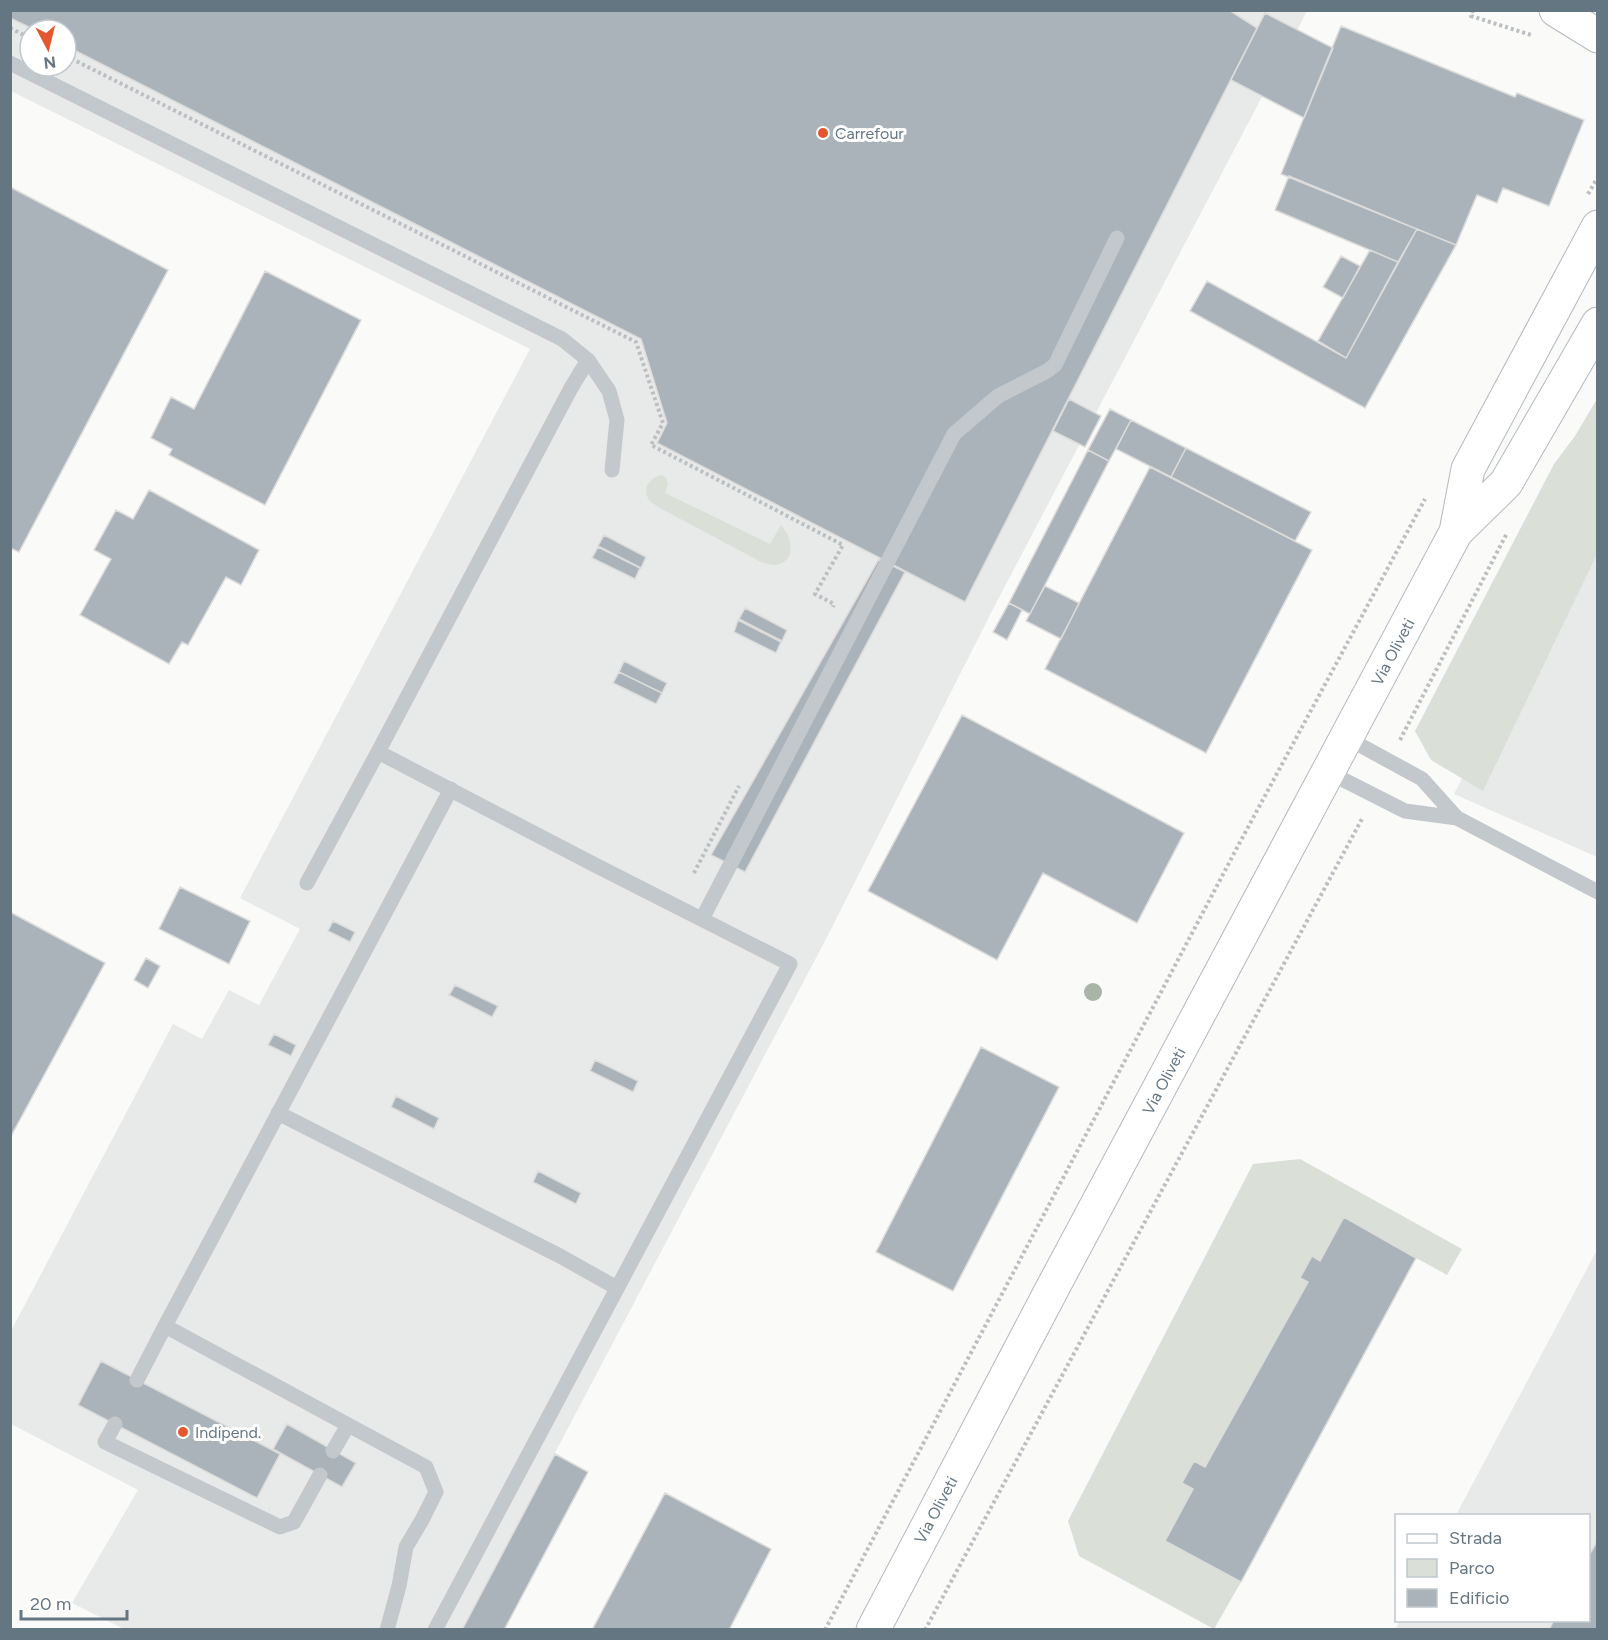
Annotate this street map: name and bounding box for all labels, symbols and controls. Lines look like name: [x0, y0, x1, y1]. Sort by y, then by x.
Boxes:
north arrow: [18, 18, 78, 78]
text: N: [42, 52, 57, 73]
place label: Carrefour: [835, 124, 904, 143]
marker: Carrefour: [816, 126, 830, 140]
street label: Via Oliveti: [1367, 615, 1419, 689]
street label: Via Oliveti: [1138, 1044, 1190, 1118]
place label: Indipend.: [195, 1423, 261, 1442]
marker: Indipend.: [176, 1425, 190, 1439]
street label: Via Oliveti: [910, 1473, 962, 1547]
legend: [1395, 1514, 1590, 1622]
text: Strada: [1449, 1527, 1502, 1549]
text: Parco: [1449, 1557, 1495, 1579]
scale bar: [21, 1583, 128, 1621]
text: Edificio: [1449, 1587, 1510, 1609]
text: 20 m: [30, 1593, 71, 1615]

